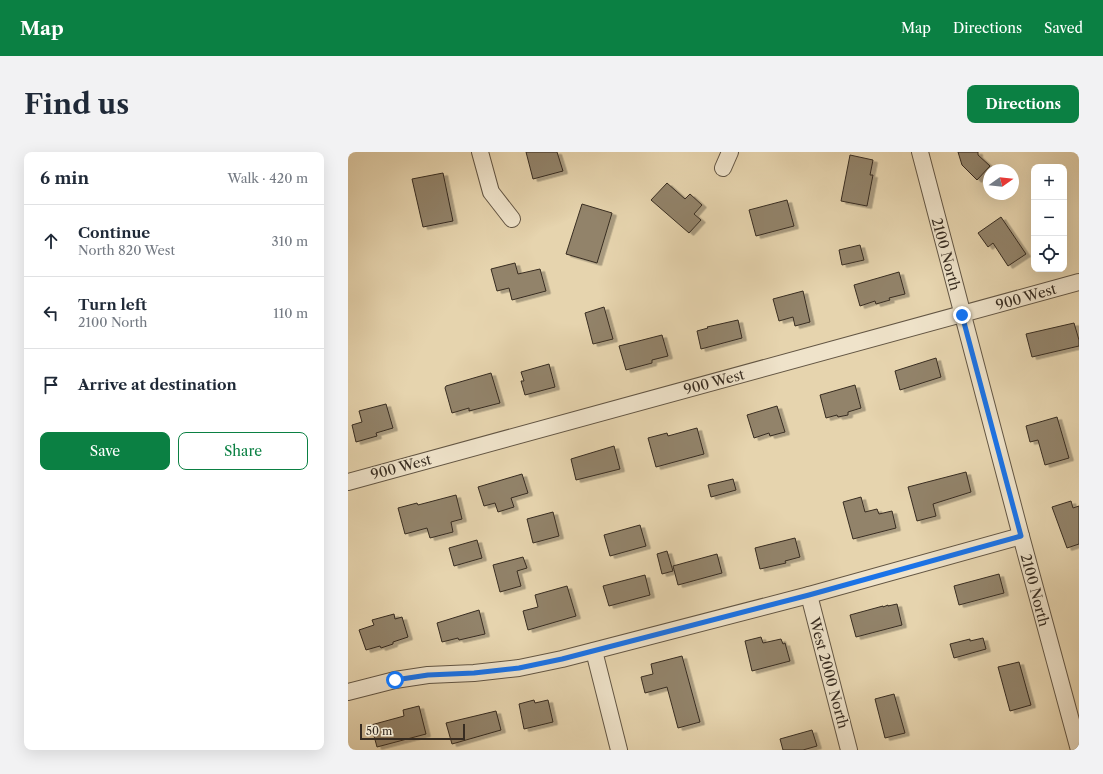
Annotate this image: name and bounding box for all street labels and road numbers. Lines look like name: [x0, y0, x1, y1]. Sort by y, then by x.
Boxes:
street label: 2100 North: [928, 216, 964, 293]
street label: 900 West: [994, 280, 1058, 314]
street label: 900 West: [682, 365, 746, 399]
street label: 900 West: [369, 450, 433, 484]
street label: 2100 North: [1017, 552, 1053, 629]
street label: West 2000 North: [805, 614, 853, 731]

